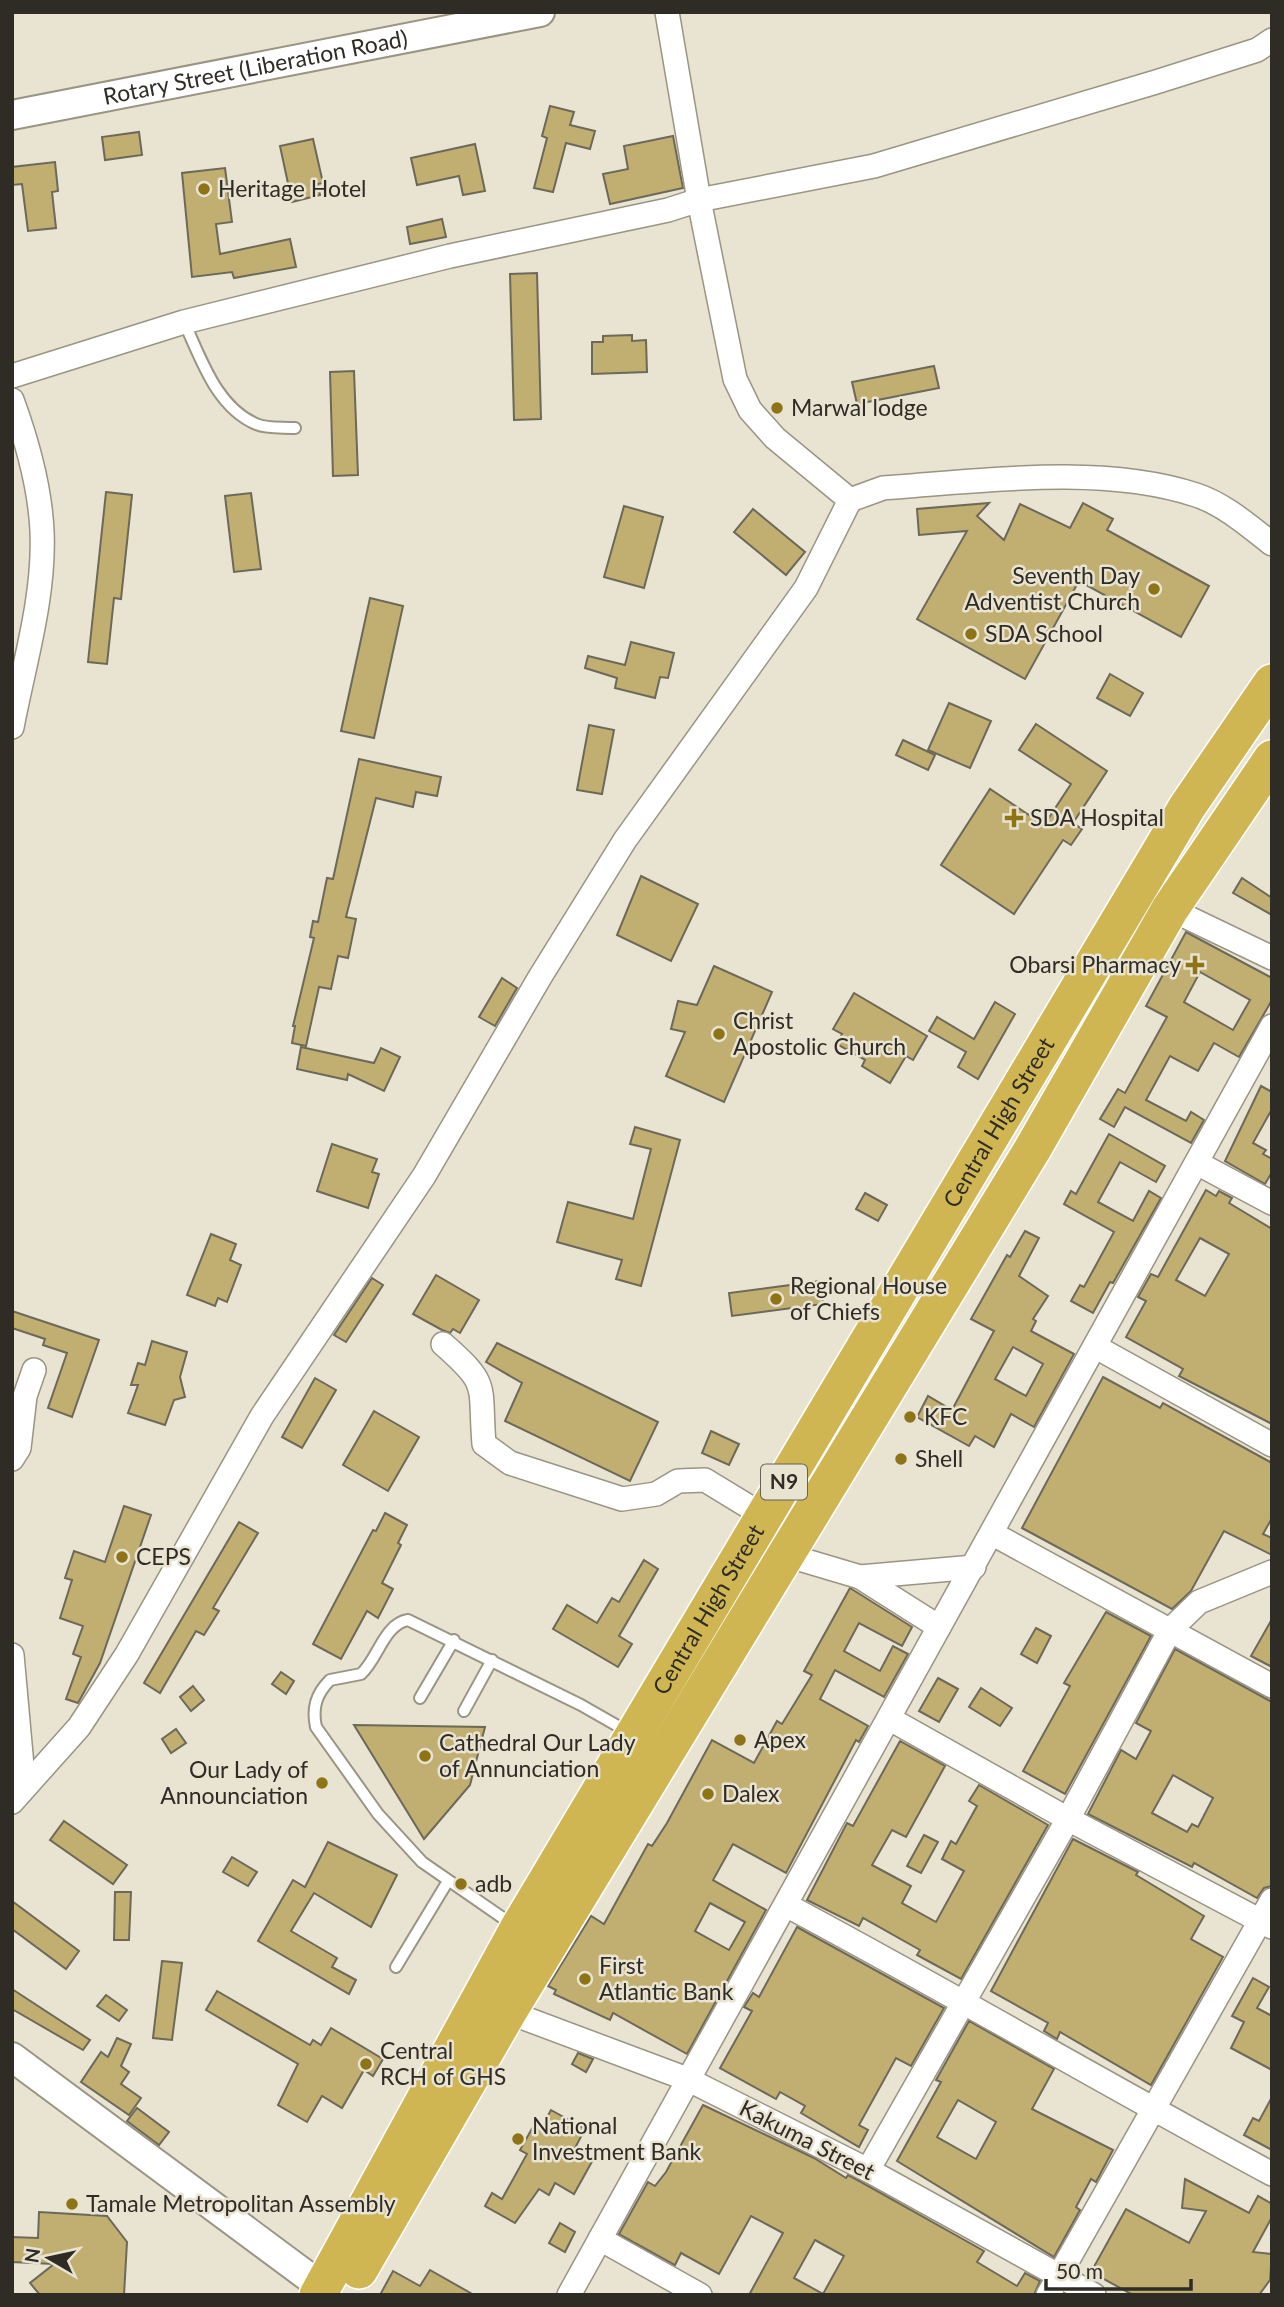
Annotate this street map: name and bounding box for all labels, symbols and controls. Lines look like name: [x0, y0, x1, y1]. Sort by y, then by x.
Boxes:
street label: Rotary Street (Liberation Road): [101, 23, 410, 110]
place label: Heritage Hotel: [218, 174, 367, 202]
marker: Heritage Hotel: [196, 181, 212, 197]
place label: Marwal lodge: [791, 393, 928, 421]
marker: Marwal lodge: [769, 400, 785, 416]
place label: Seventh Day Adventist Church: [964, 561, 1140, 615]
marker: Seventh Day Adventist Church: [1146, 581, 1162, 597]
place label: SDA School: [985, 619, 1103, 647]
marker: SDA School: [963, 626, 979, 642]
place label: SDA Hospital: [1030, 803, 1164, 831]
marker: SDA Hospital: [1004, 808, 1024, 828]
place label: Obarsi Pharmacy: [1009, 950, 1181, 978]
marker: Obarsi Pharmacy: [1187, 957, 1203, 973]
place label: Christ Apostolic Church: [733, 1006, 906, 1060]
marker: Christ Apostolic Church: [711, 1026, 727, 1042]
street label: Central High Street: [936, 1031, 1060, 1212]
place label: Regional House of Chiefs: [790, 1271, 947, 1325]
marker: Regional House of Chiefs: [768, 1291, 784, 1307]
place label: KFC: [924, 1402, 967, 1430]
marker: KFC: [902, 1409, 918, 1425]
place label: Shell: [915, 1444, 963, 1472]
marker: Shell: [893, 1451, 909, 1467]
road number: N9: [761, 1464, 807, 1500]
street label: Central High Street: [646, 1518, 770, 1699]
place label: CEPS: [136, 1542, 191, 1570]
marker: CEPS: [114, 1549, 130, 1565]
place label: Apex: [754, 1725, 806, 1753]
place label: Cathedral Our Lady of Annunciation: [439, 1728, 636, 1782]
marker: Apex: [732, 1732, 748, 1748]
marker: Cathedral Our Lady of Annunciation: [417, 1748, 433, 1764]
place label: Our Lady of Announciation: [160, 1755, 308, 1809]
marker: Our Lady of Announciation: [314, 1775, 330, 1791]
place label: Dalex: [722, 1779, 780, 1807]
marker: Dalex: [700, 1786, 716, 1802]
place label: adb: [475, 1869, 512, 1897]
marker: adb: [453, 1876, 469, 1892]
place label: First Atlantic Bank: [599, 1951, 734, 2005]
marker: First Atlantic Bank: [577, 1971, 593, 1987]
place label: Central RCH of GHS: [380, 2036, 506, 2090]
marker: Central RCH of GHS: [358, 2056, 374, 2072]
street label: Kakuma Street: [735, 2093, 880, 2185]
place label: National Investment Bank: [532, 2111, 702, 2165]
marker: National Investment Bank: [510, 2131, 526, 2147]
place label: Tamale Metropolitan Assembly: [86, 2189, 396, 2217]
marker: Tamale Metropolitan Assembly: [64, 2196, 80, 2212]
north arrow: [14, 2223, 84, 2293]
text: N: [19, 2246, 44, 2264]
scale bar: [1046, 2248, 1191, 2292]
text: 50 m: [1056, 2258, 1103, 2283]

